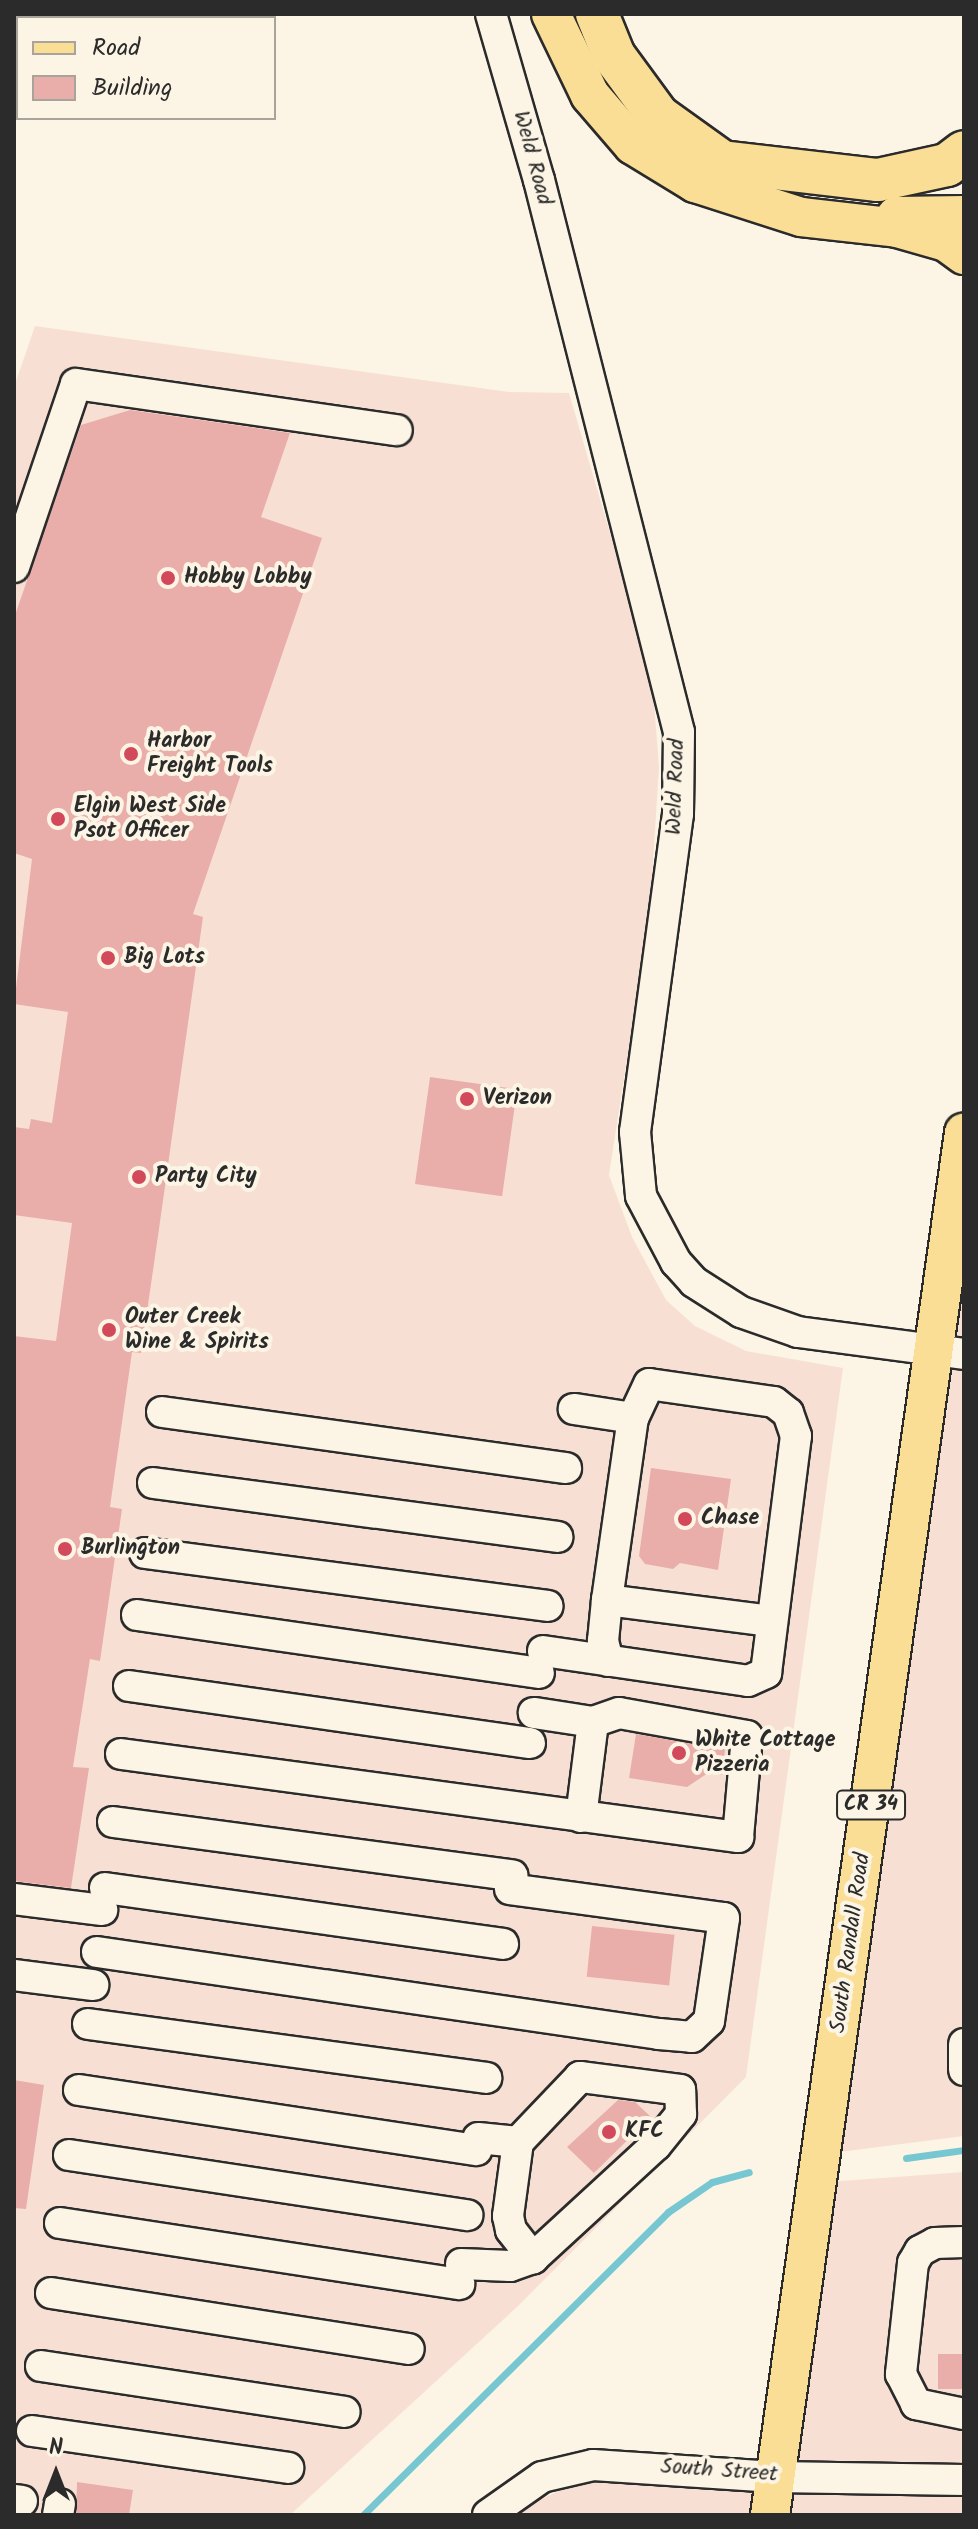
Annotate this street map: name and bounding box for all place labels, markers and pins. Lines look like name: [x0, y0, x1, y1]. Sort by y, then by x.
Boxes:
place label: Hobby Lobby: [184, 565, 312, 591]
marker: Hobby Lobby: [159, 569, 177, 587]
place label: Harbor Freight Tools: [147, 728, 273, 780]
marker: Harbor Freight Tools: [122, 745, 140, 763]
place label: Elgin West Side Psot Officer: [74, 793, 226, 844]
marker: Elgin West Side Psot Officer: [49, 810, 67, 828]
place label: Big Lots: [124, 945, 205, 971]
marker: Big Lots: [99, 949, 117, 967]
place label: Verizon: [483, 1086, 552, 1112]
marker: Verizon: [458, 1090, 476, 1108]
place label: Party City: [155, 1164, 257, 1190]
marker: Party City: [130, 1168, 148, 1186]
place label: Outer Creek Wine & Spirits: [125, 1304, 269, 1356]
marker: Outer Creek Wine & Spirits: [100, 1321, 118, 1339]
place label: Chase: [701, 1506, 759, 1532]
marker: Chase: [676, 1510, 694, 1528]
place label: Burlington: [81, 1536, 180, 1562]
marker: Burlington: [56, 1540, 74, 1558]
place label: White Cottage Pizzeria: [695, 1727, 835, 1778]
marker: White Cottage Pizzeria: [670, 1744, 688, 1762]
place label: KFC: [625, 2119, 664, 2145]
marker: KFC: [600, 2123, 618, 2141]

